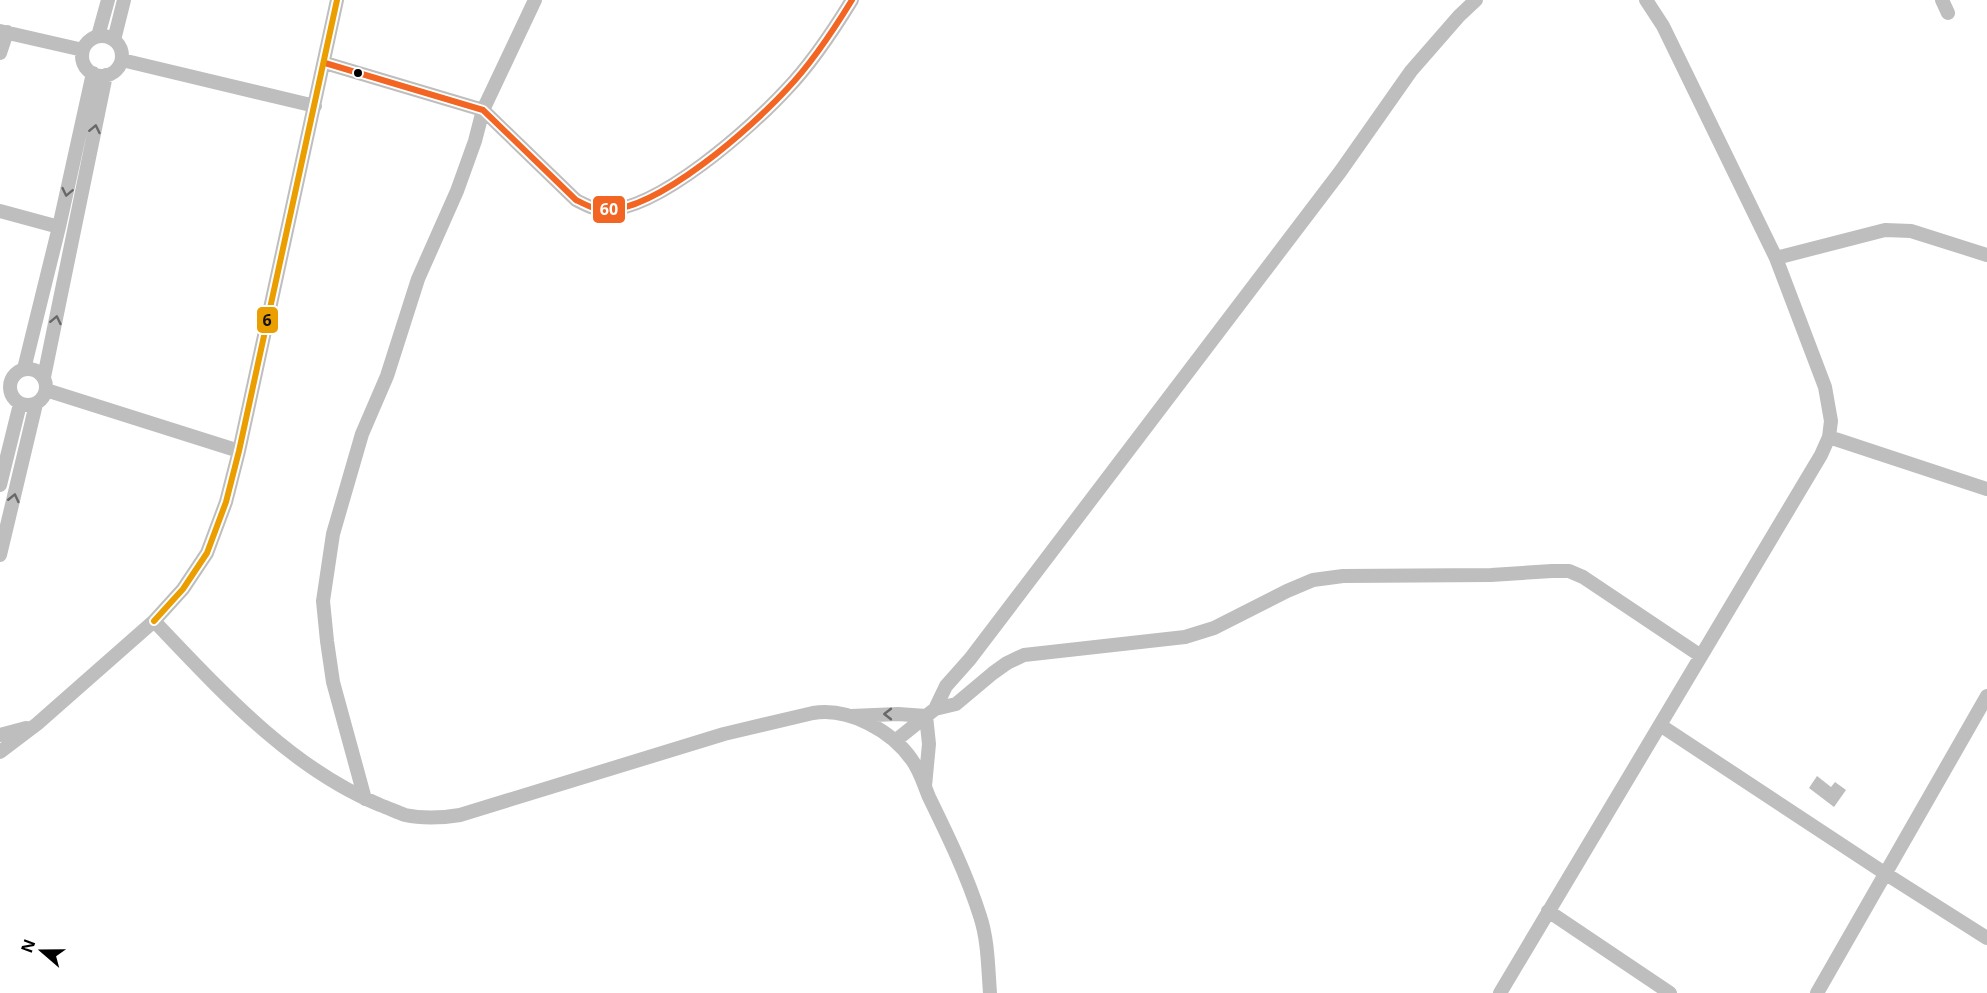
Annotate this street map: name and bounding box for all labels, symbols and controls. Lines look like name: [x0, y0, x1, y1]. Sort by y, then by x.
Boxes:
unlabelled marker: [352, 67, 364, 79]
one-way arrow: [88, 124, 101, 134]
one-way arrow: [61, 187, 74, 197]
line badge: 60: [592, 195, 626, 224]
text: 60: [600, 198, 618, 220]
line badge: 6: [256, 306, 279, 334]
text: 6: [262, 309, 272, 331]
one-way arrow: [48, 315, 61, 325]
one-way arrow: [6, 493, 19, 503]
one-way arrow: [884, 708, 893, 720]
north arrow: [12, 921, 72, 981]
text: N: [15, 936, 40, 956]

